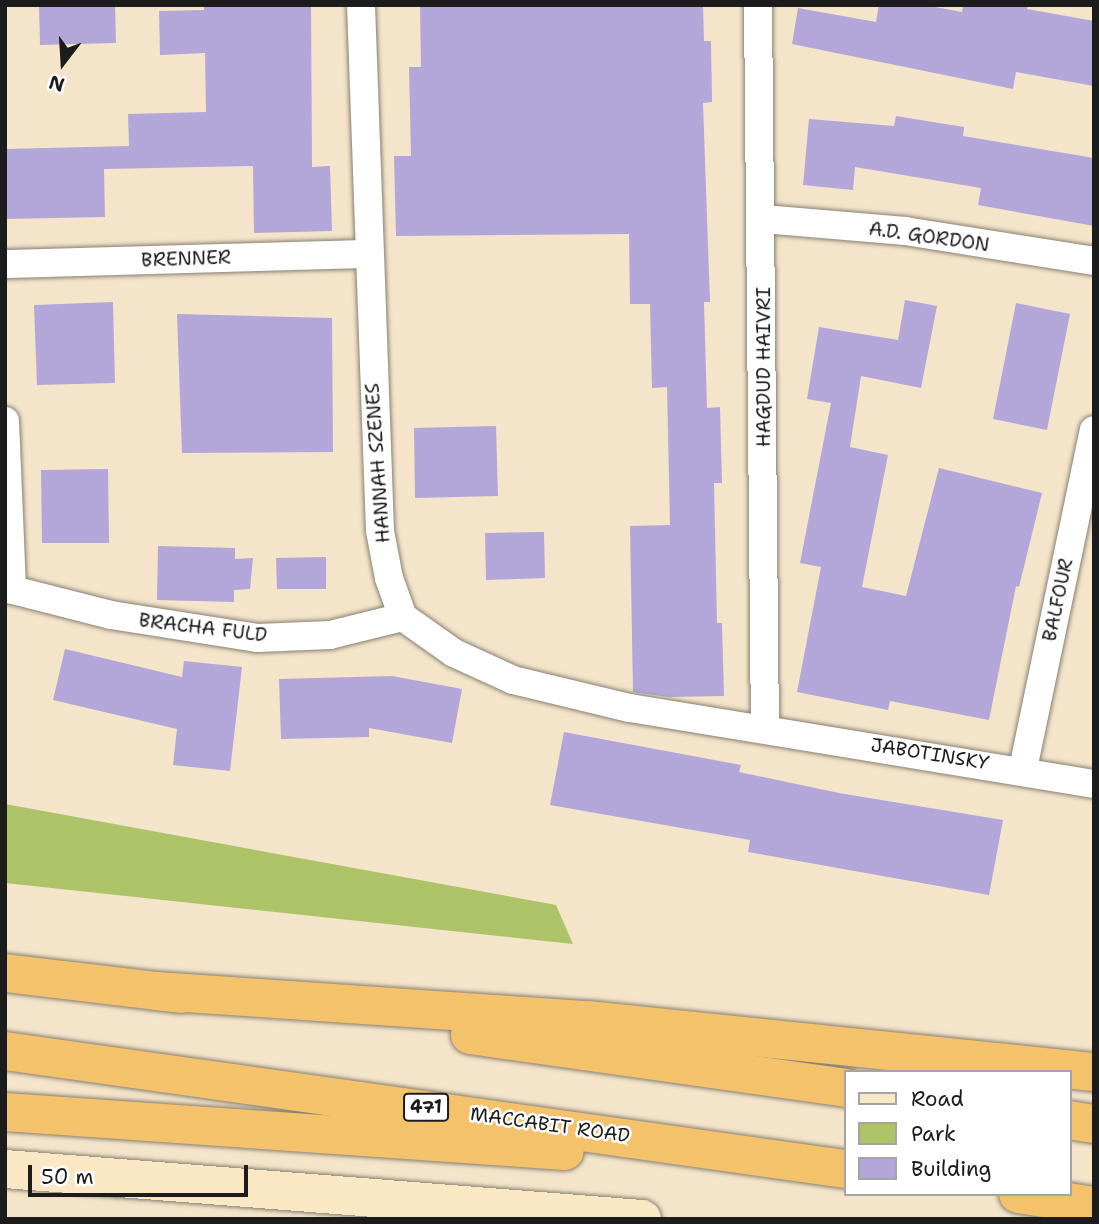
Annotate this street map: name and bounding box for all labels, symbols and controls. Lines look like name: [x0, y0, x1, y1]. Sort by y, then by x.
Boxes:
north arrow: [28, 28, 98, 98]
text: N: [46, 69, 68, 98]
street label: A.D. GORDON: [867, 217, 991, 257]
street label: BRENNER: [141, 246, 231, 272]
street label: HAGDUD HAIVRI: [753, 287, 775, 447]
street label: HANNAH SZENES: [361, 382, 395, 544]
street label: BALFOUR: [1038, 556, 1078, 644]
street label: BRACHA FULD: [138, 609, 268, 647]
street label: JABOTINSKY: [869, 733, 991, 775]
legend: [844, 1070, 1071, 1196]
text: Road: [911, 1085, 964, 1113]
road number: 471: [402, 1092, 450, 1122]
street label: MACCABIT ROAD: [469, 1103, 631, 1147]
text: Park: [911, 1120, 956, 1148]
scale bar: [32, 1150, 252, 1194]
text: Building: [911, 1155, 991, 1183]
text: 50 m: [41, 1163, 94, 1191]

